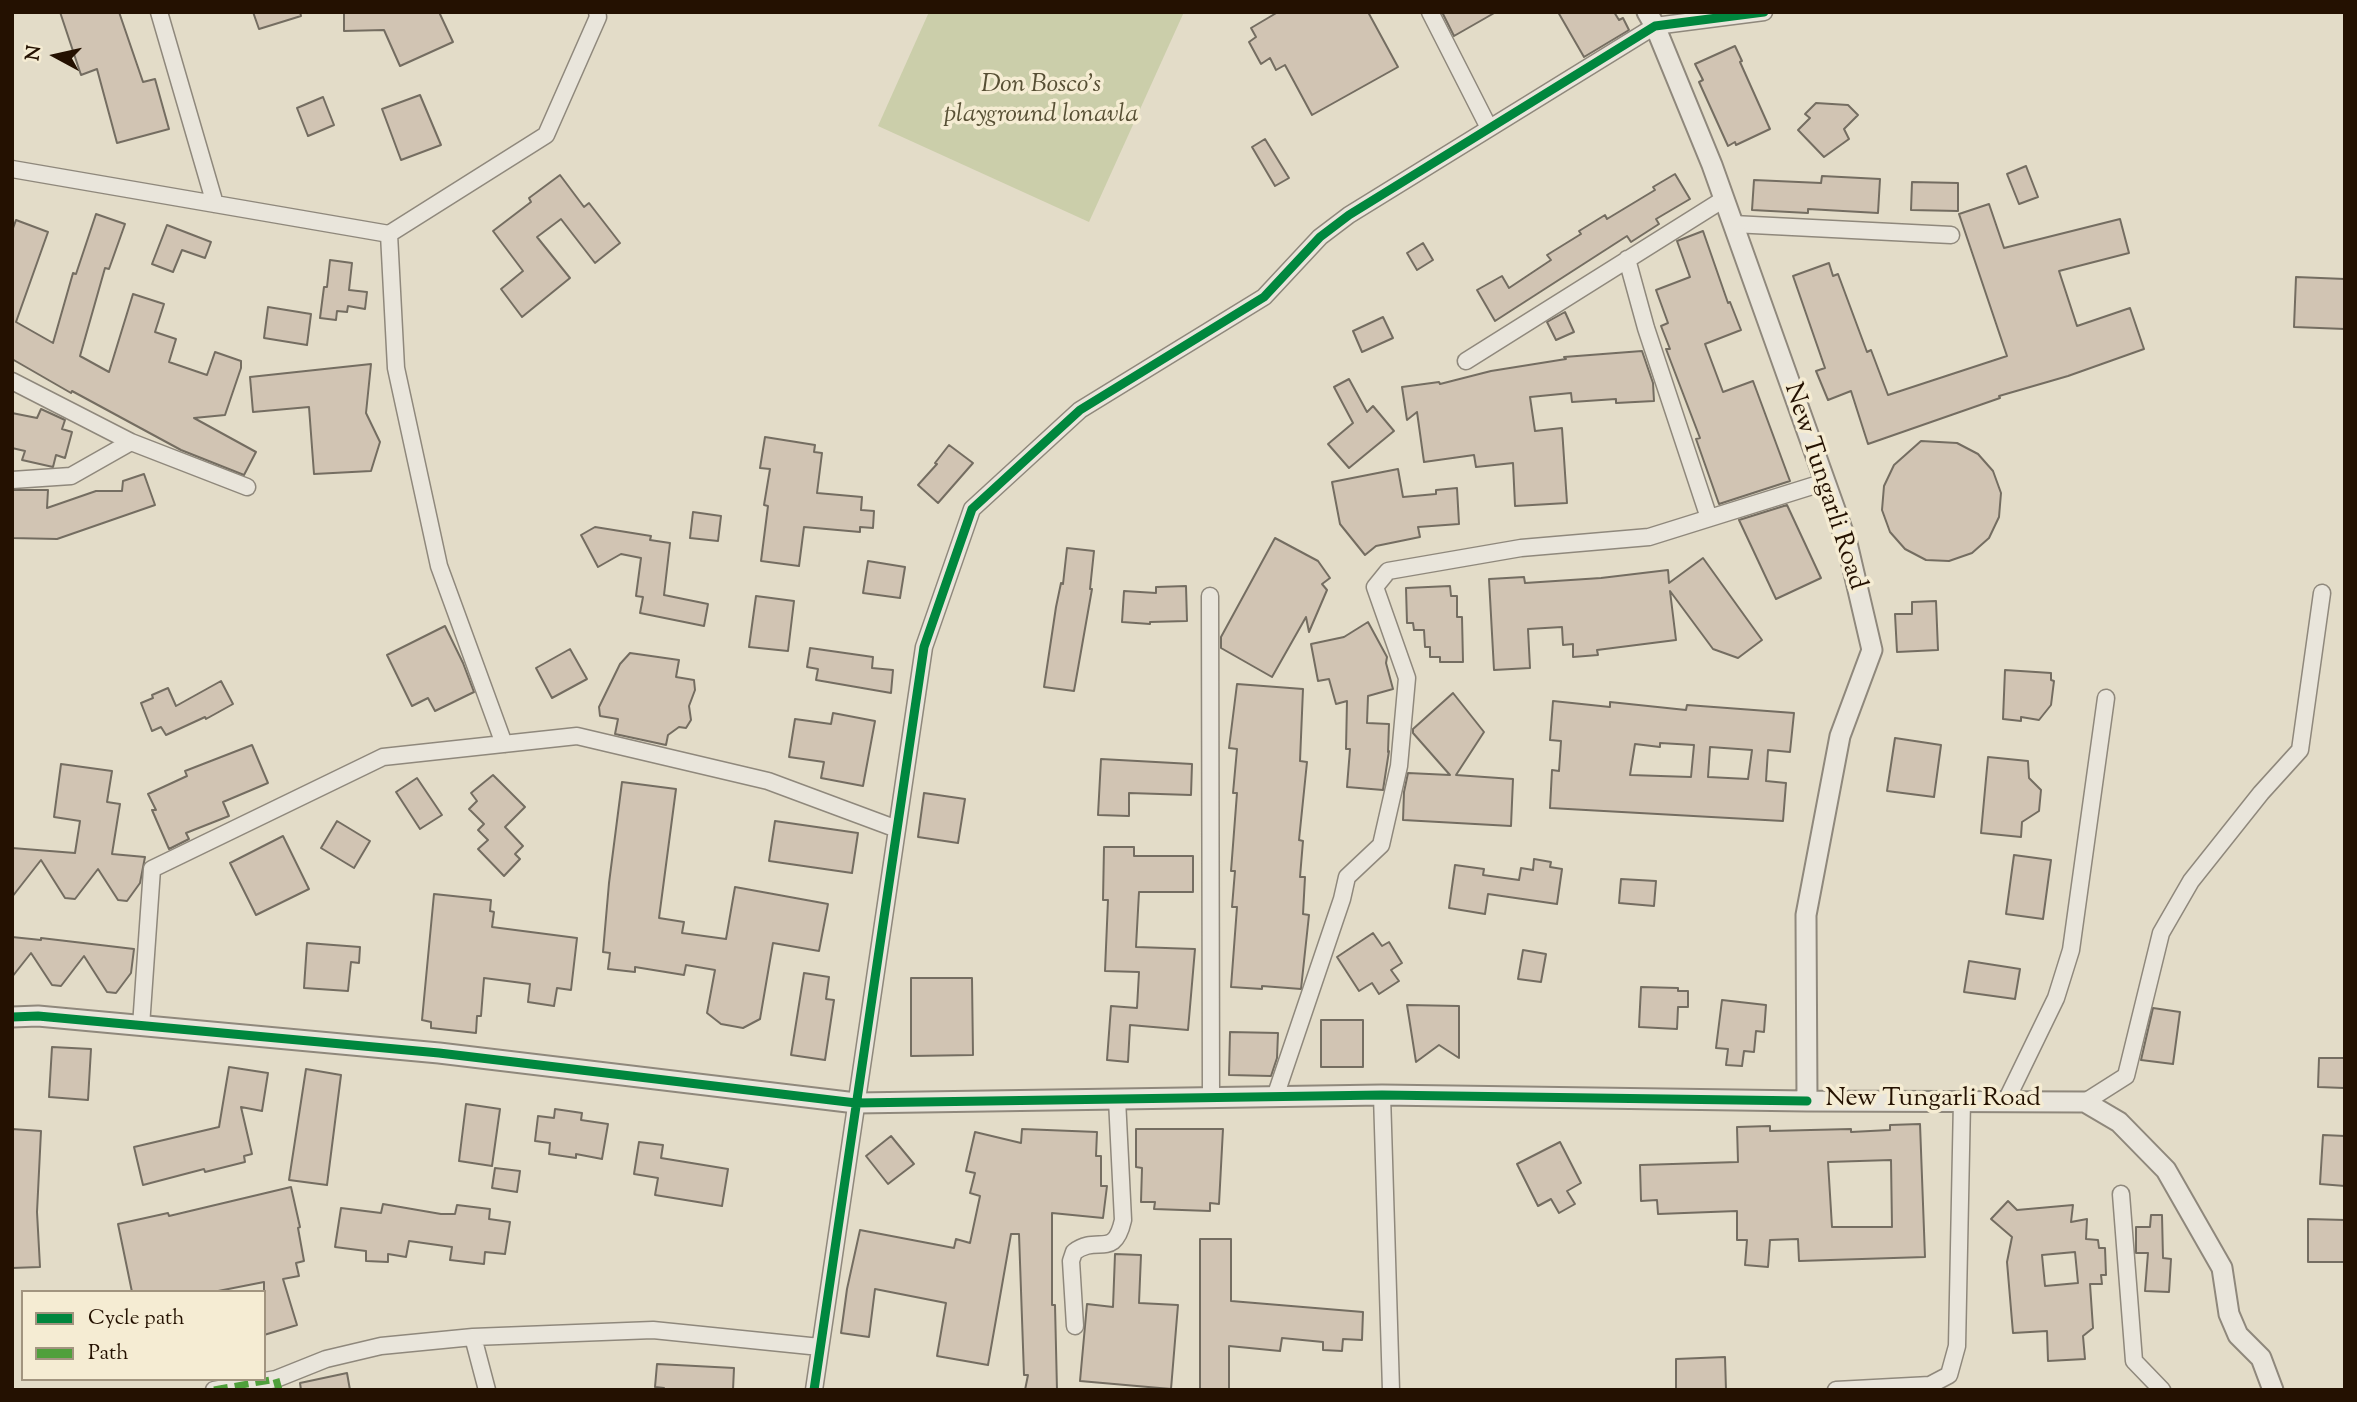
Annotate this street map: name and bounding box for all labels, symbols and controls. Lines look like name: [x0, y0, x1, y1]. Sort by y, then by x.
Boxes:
north arrow: [21, 21, 91, 91]
text: N: [20, 44, 49, 62]
park label: Don Bosco's playground lonavla: [944, 71, 1138, 132]
street label: New Tungarli Road: [1775, 380, 1871, 594]
street label: New Tungarli Road: [1825, 1085, 2041, 1117]
legend: [21, 1290, 266, 1381]
text: Cycle path: [88, 1304, 185, 1334]
text: Path: [88, 1339, 129, 1369]

